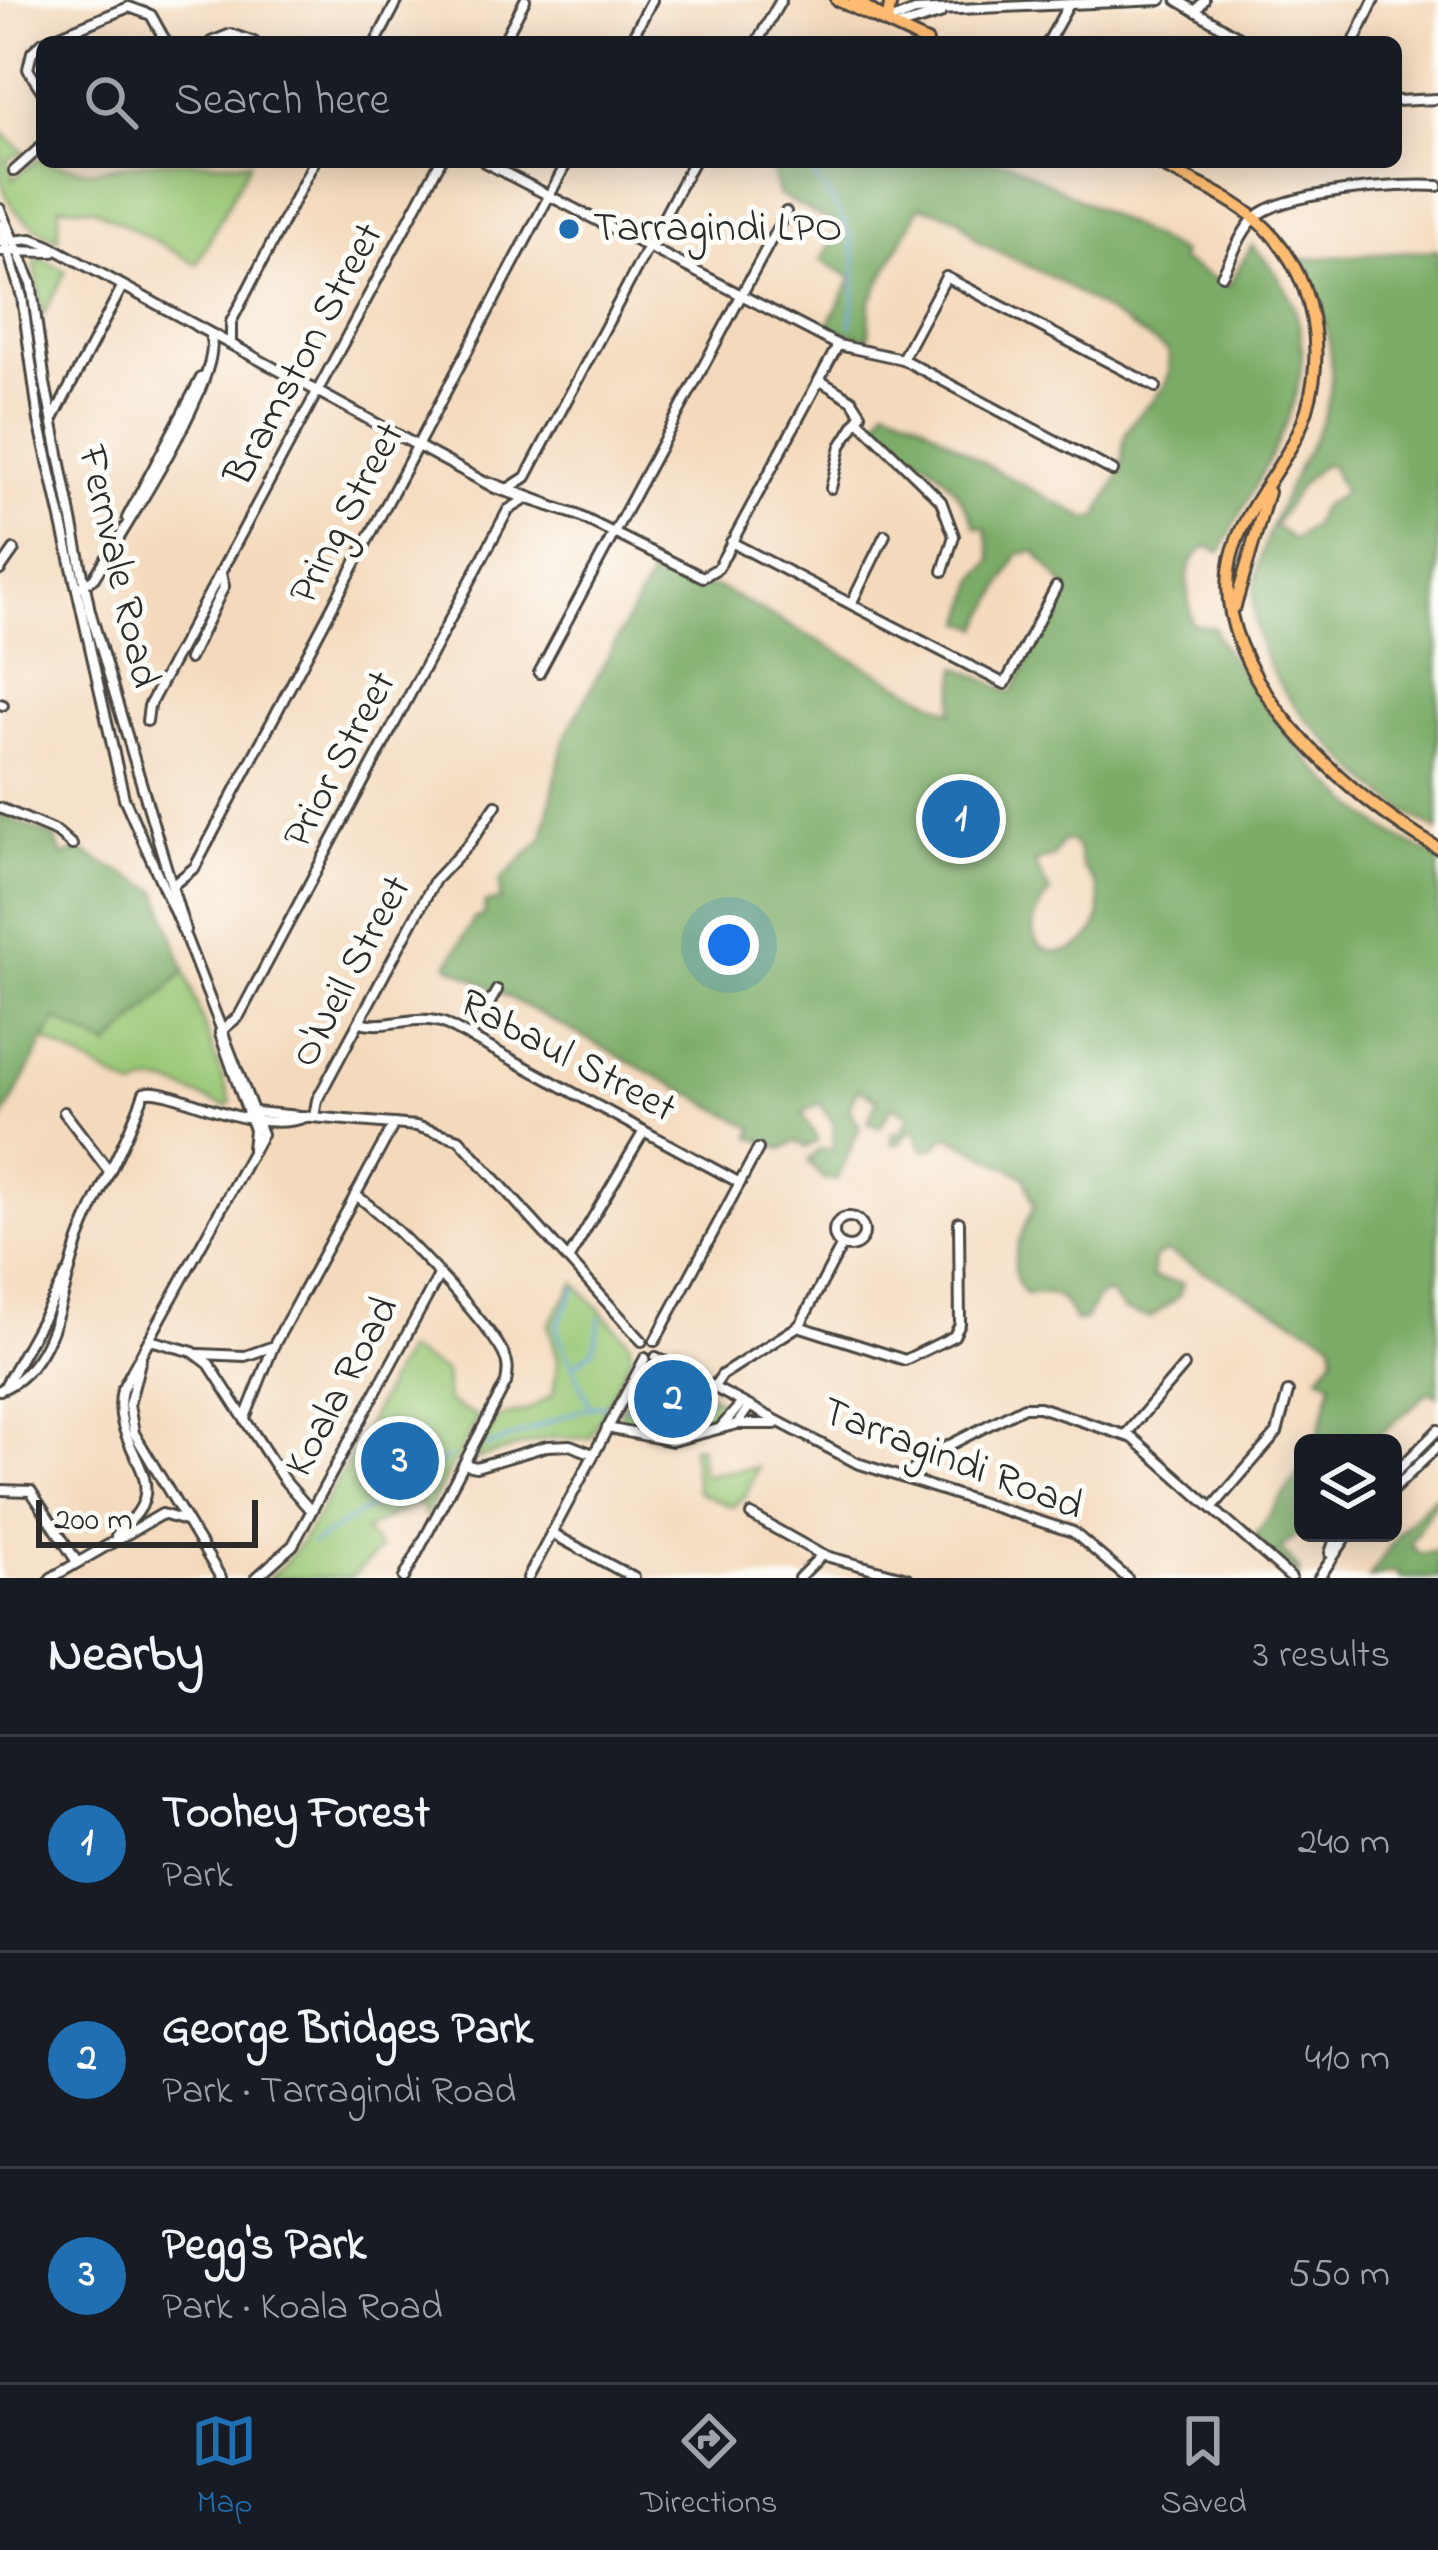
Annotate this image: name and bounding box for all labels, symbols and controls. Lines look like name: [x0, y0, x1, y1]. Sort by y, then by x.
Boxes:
search box: [36, 36, 1402, 168]
icon: search: [78, 69, 144, 135]
text: Search here: [174, 69, 390, 135]
place label: Tarragindi LPO: [593, 199, 842, 260]
street label: Bramston Street: [209, 212, 400, 499]
marker: Tarragindi LPO: [556, 216, 582, 242]
street label: Pring Street: [275, 412, 421, 616]
street label: Fernvale Road: [59, 439, 174, 694]
street label: Prior Street: [269, 660, 413, 860]
pin: 1: [922, 774, 1000, 864]
street label: O'Neil Street: [276, 865, 428, 1079]
your location: [699, 915, 759, 975]
street label: Rabaul Street: [448, 974, 686, 1140]
street label: Koala Road: [270, 1286, 416, 1488]
pin: 2: [634, 1354, 712, 1444]
street label: Tarragindi Road: [812, 1382, 1092, 1538]
pin: 3: [361, 1416, 439, 1506]
map controls: [1294, 1434, 1402, 1542]
button: layers: [1294, 1434, 1402, 1542]
scale bar: [36, 1494, 258, 1547]
text: 200 m: [54, 1497, 133, 1545]
text: Nearby: [48, 1619, 204, 1694]
text: 3 results: [1253, 1628, 1390, 1685]
text: Toohey Forest: [162, 1782, 430, 1848]
text: 1: [81, 1815, 93, 1872]
text: 240 m: [1298, 1815, 1390, 1872]
text: Park: [162, 1848, 232, 1905]
text: George Bridges Park: [162, 1998, 533, 2064]
text: 2: [77, 2031, 97, 2088]
text: 410 m: [1305, 2031, 1390, 2088]
text: Park · Tarragindi Road: [162, 2064, 516, 2121]
text: Pegg's Park: [162, 2214, 366, 2280]
text: 3: [79, 2247, 95, 2304]
text: 550 m: [1289, 2247, 1390, 2304]
text: Park · Koala Road: [162, 2280, 443, 2337]
tab: Map: [191, 2408, 257, 2528]
tab: Directions: [640, 2408, 778, 2528]
tab: Saved: [1160, 2408, 1247, 2528]

